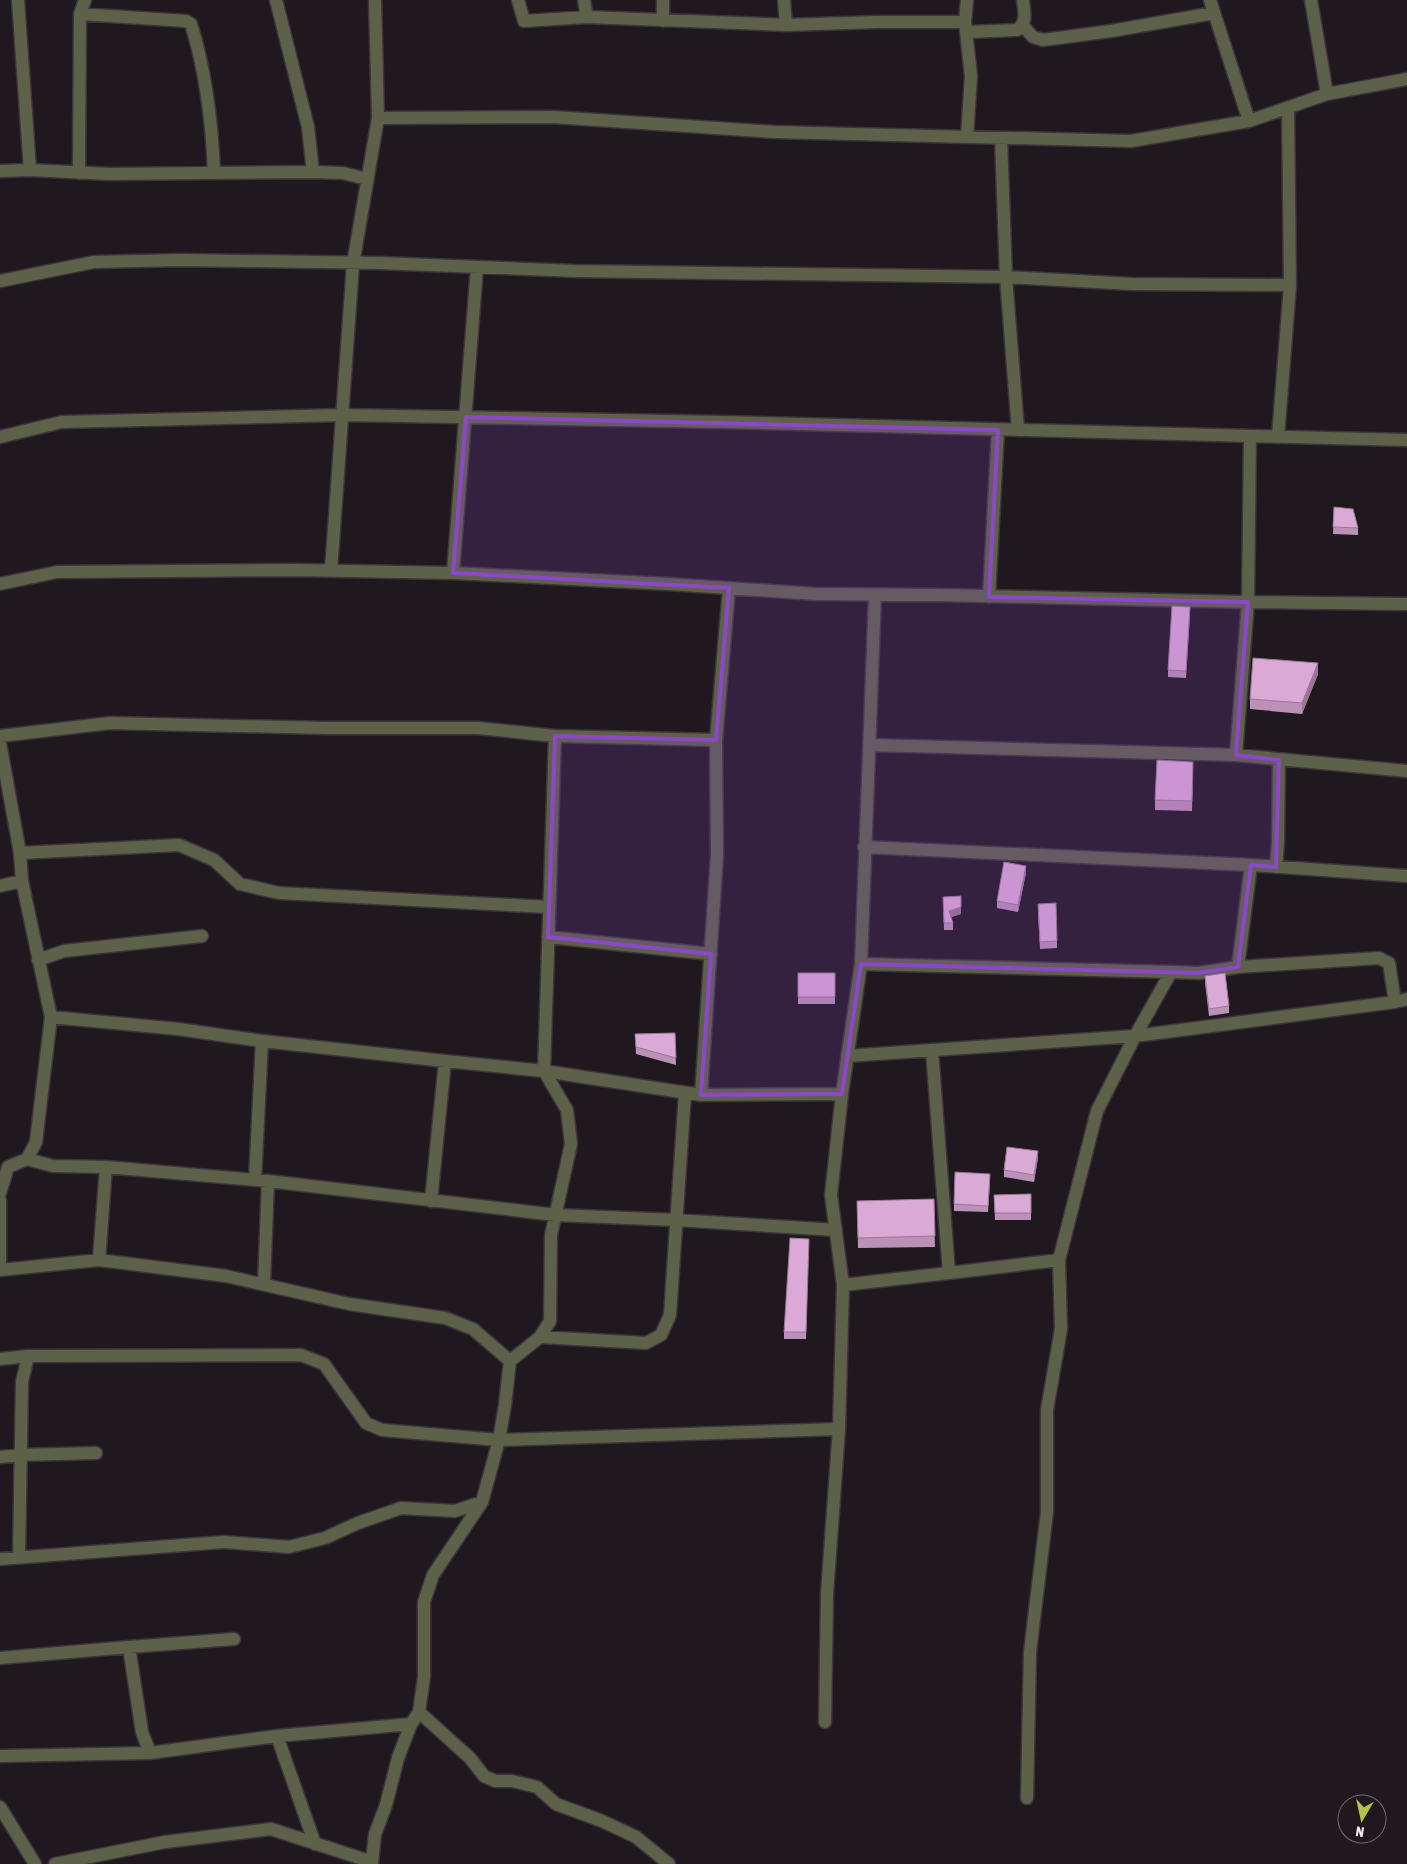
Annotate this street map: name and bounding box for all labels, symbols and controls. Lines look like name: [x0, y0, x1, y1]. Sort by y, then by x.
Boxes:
north arrow: [1337, 1794, 1387, 1844]
text: N: [1355, 1823, 1365, 1840]

